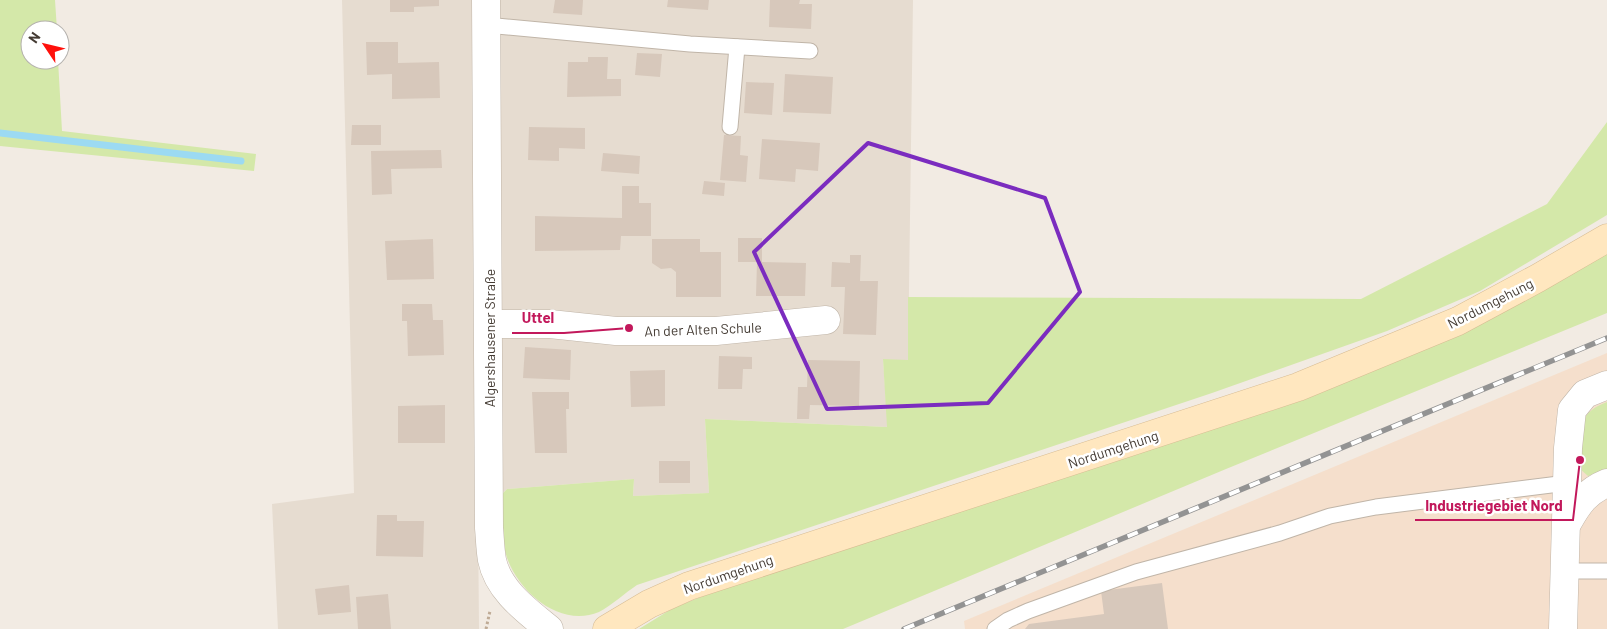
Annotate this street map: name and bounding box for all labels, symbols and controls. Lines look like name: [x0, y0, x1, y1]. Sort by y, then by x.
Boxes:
north arrow: [20, 20, 70, 70]
text: N: [24, 29, 44, 46]
street label: Algershausener Straße: [481, 269, 498, 407]
street label: Nordumgehung: [1444, 274, 1536, 332]
callout: Uttel: [512, 303, 564, 333]
text: Uttel: [522, 308, 554, 326]
street label: An der Alten Schule: [644, 318, 762, 340]
street label: Nordumgehung: [1066, 426, 1160, 472]
callout: Industriegebiet Nord: [1415, 490, 1573, 520]
text: Industriegebiet Nord: [1425, 496, 1563, 514]
street label: Nordumgehung: [681, 551, 775, 597]

